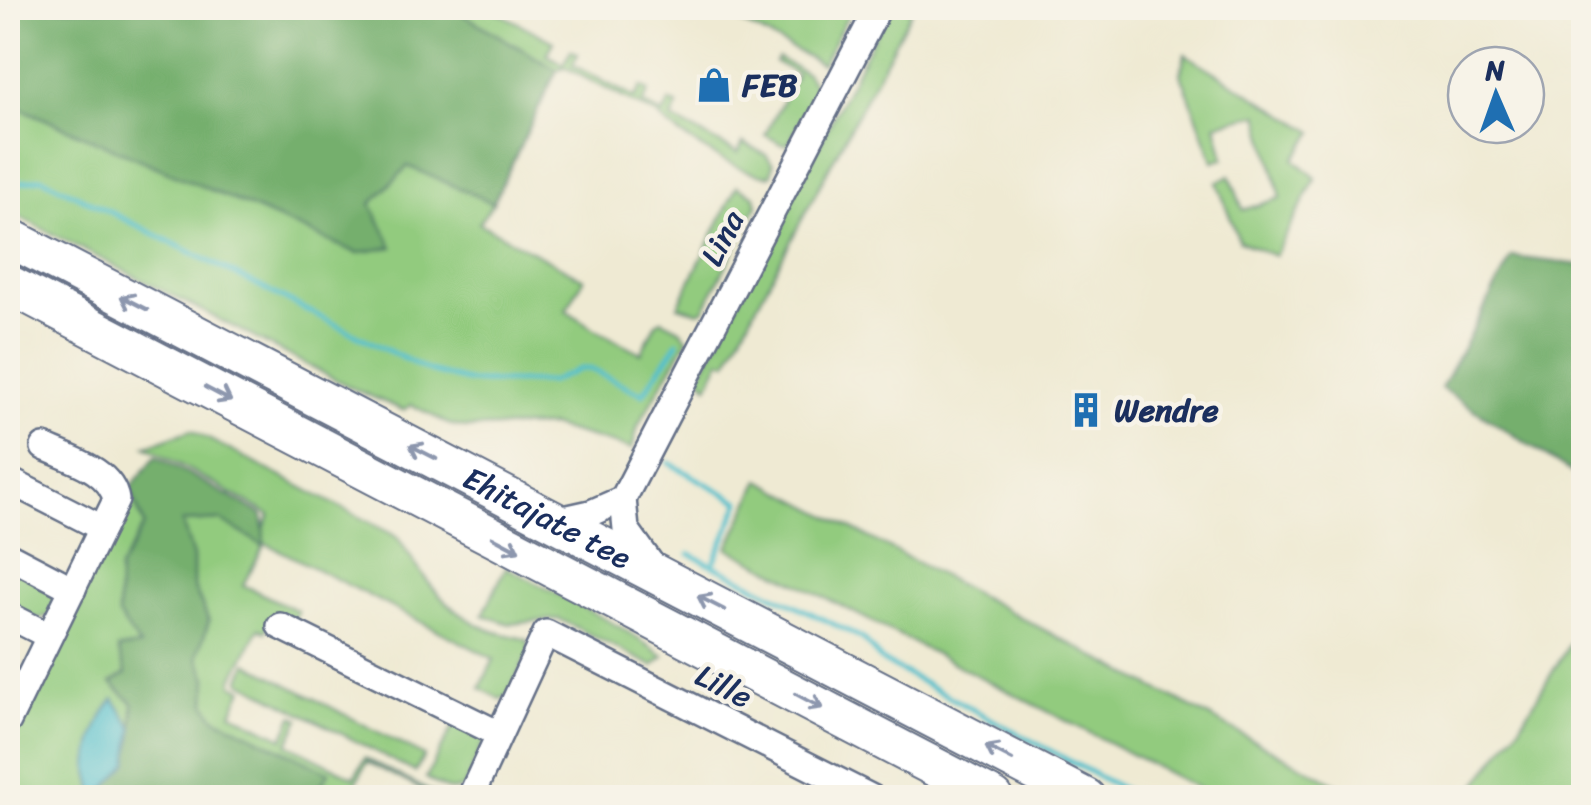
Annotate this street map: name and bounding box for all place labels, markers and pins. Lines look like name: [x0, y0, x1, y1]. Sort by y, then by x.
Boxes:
place label: FEB: [741, 57, 798, 114]
shop icon: FEB: [695, 66, 733, 104]
place label: Wendre: [1114, 382, 1219, 439]
building icon: Wendre: [1067, 391, 1105, 429]

